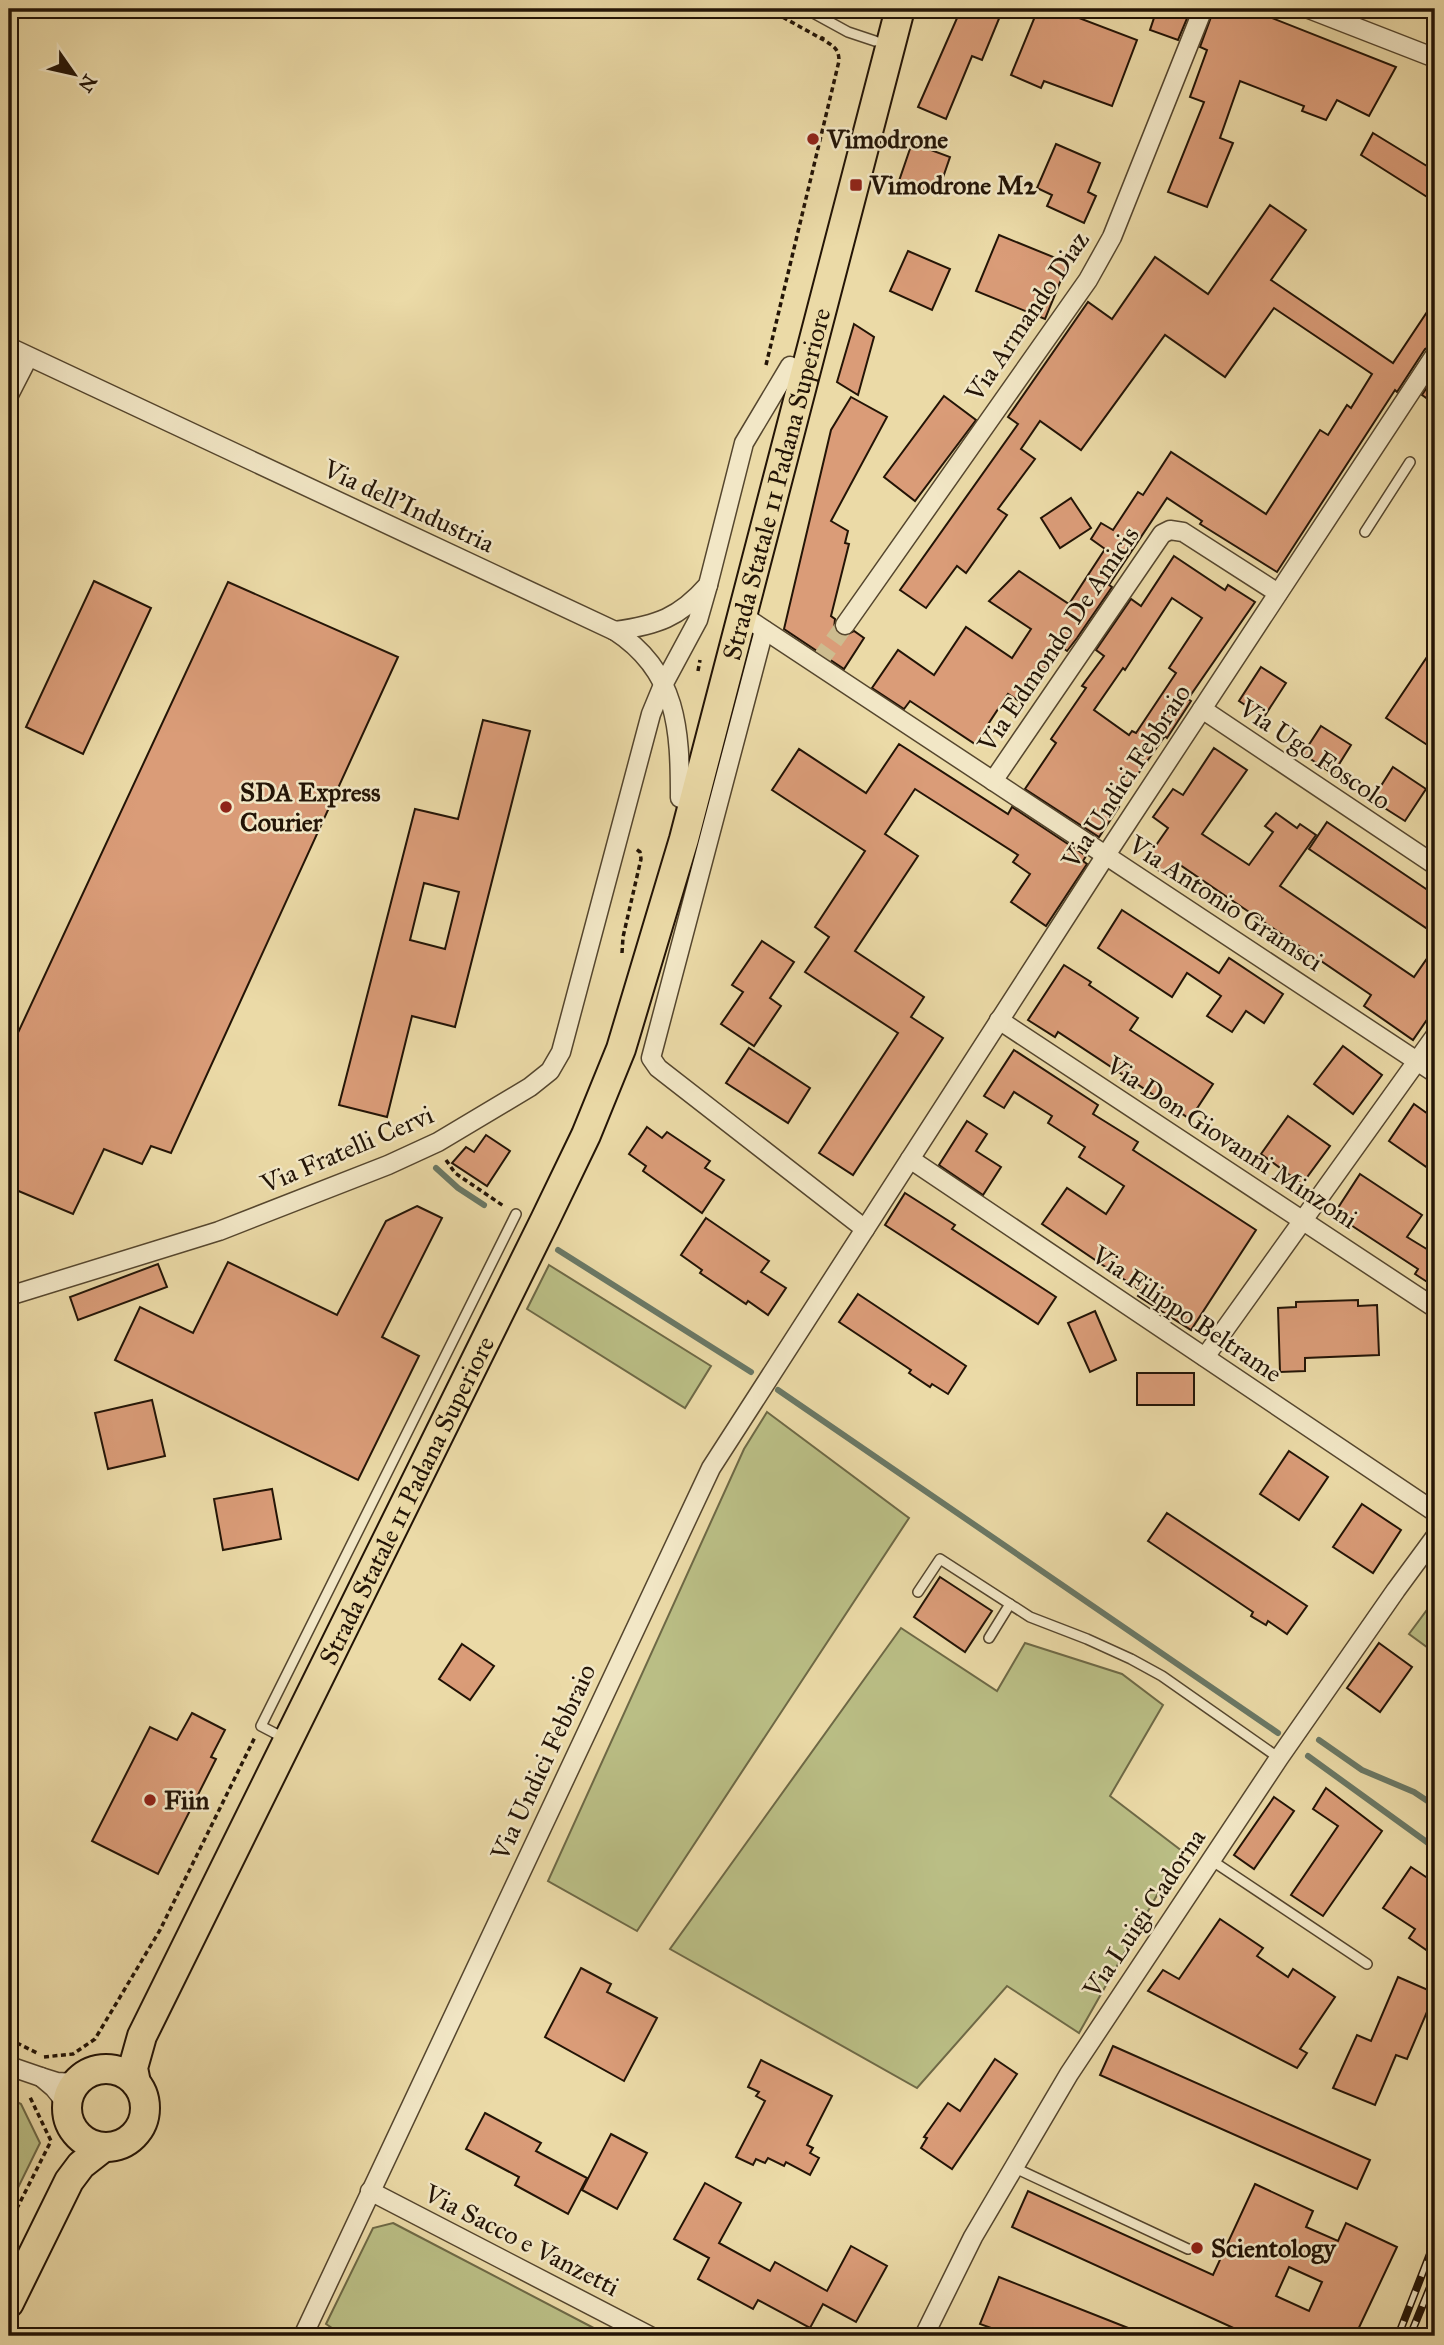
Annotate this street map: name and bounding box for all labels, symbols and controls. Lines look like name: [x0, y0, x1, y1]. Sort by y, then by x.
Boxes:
north arrow: [38, 38, 108, 108]
text: N: [74, 70, 102, 96]
place label: Vimodrone: [826, 123, 948, 155]
marker: Vimodrone: [805, 131, 821, 147]
place label: Vimodrone M2: [869, 169, 1038, 201]
marker: Vimodrone M2: [848, 177, 864, 193]
street label: Via Armando Diaz: [958, 225, 1096, 408]
street label: Strada Statale 11 Padana Superiore: [715, 304, 838, 663]
street label: Via dell'Industria: [318, 452, 500, 560]
street label: Via Edmondo De Amicis: [970, 520, 1145, 759]
street label: Via Undici Febbraio: [1054, 678, 1197, 875]
street label: Via Ugo Foscolo: [1232, 691, 1397, 817]
place label: SDA Express Courier: [240, 776, 381, 838]
marker: SDA Express Courier: [218, 799, 234, 815]
street label: Via Antonio Gramsci: [1122, 828, 1329, 978]
street label: Via Don Giovanni Minzoni: [1099, 1048, 1364, 1235]
street label: Via Fratelli Cervi: [255, 1098, 438, 1200]
street label: Via Filippo Beltrame: [1085, 1238, 1288, 1390]
street label: Strada Statale 11 Padana Superiore: [312, 1330, 501, 1670]
street label: Via Undici Febbraio: [483, 1659, 603, 1866]
place label: Fiin: [164, 1784, 209, 1816]
marker: Fiin: [142, 1792, 158, 1808]
street label: Via Luigi Cadorna: [1075, 1823, 1212, 2004]
street label: Via Sacco e Vanzetti: [418, 2177, 625, 2303]
place label: Scientology: [1211, 2232, 1337, 2265]
marker: Scientology: [1189, 2240, 1205, 2256]

